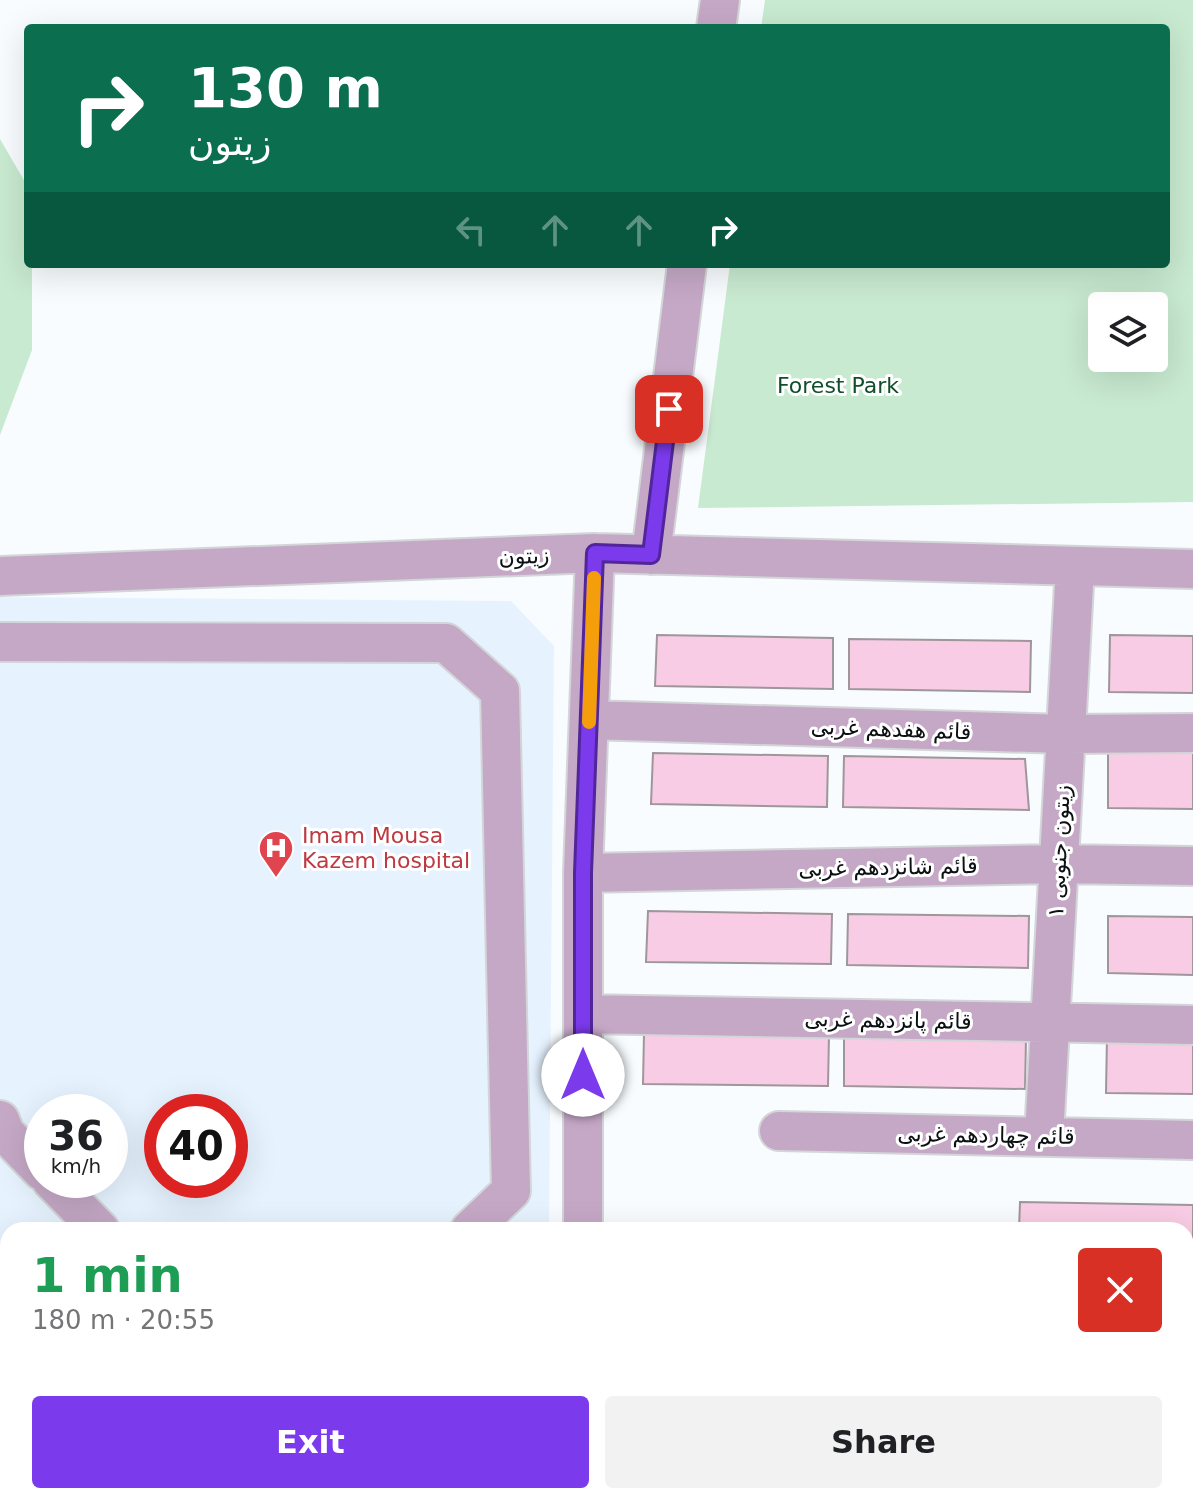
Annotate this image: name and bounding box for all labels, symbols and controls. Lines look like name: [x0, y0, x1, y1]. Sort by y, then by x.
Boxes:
text: 130 m: [188, 55, 383, 120]
icon: right: [56, 56, 160, 160]
text: زیتون: [188, 122, 271, 163]
icon: left: [449, 208, 493, 252]
icon: ahead: [533, 208, 577, 252]
icon: ahead: [617, 208, 661, 252]
icon: right: [701, 208, 745, 252]
map controls: [1088, 292, 1168, 372]
button: layers: [1088, 292, 1168, 372]
park label: Forest Park: [777, 373, 899, 398]
pin: [635, 375, 703, 443]
icon: arrive: [647, 387, 691, 431]
street label: زیتون: [498, 543, 550, 569]
street label: قائم هفدهم غربی: [810, 714, 972, 745]
street label: زیتون جنوبی ۱: [1043, 784, 1075, 918]
place label: Imam Mousa Kazem hospital: [302, 823, 470, 873]
hospital icon: Imam Mousa Kazem hospital: [257, 829, 295, 879]
street label: قائم شانزدهم غربی: [798, 853, 978, 882]
street label: قائم پانزدهم غربی: [804, 1006, 972, 1035]
position arrow: [541, 1033, 625, 1117]
speed limit sign: 40: [144, 1094, 248, 1198]
text: 36: [48, 1113, 104, 1159]
street label: قائم چهاردهم غربی: [897, 1121, 1075, 1150]
text: km/h: [51, 1154, 101, 1178]
text: 1 min: [32, 1247, 183, 1303]
button: close: [1078, 1248, 1162, 1332]
text: 180 m · 20:55: [32, 1305, 215, 1335]
button: Exit: [32, 1396, 589, 1488]
button: Share: [605, 1396, 1162, 1488]

